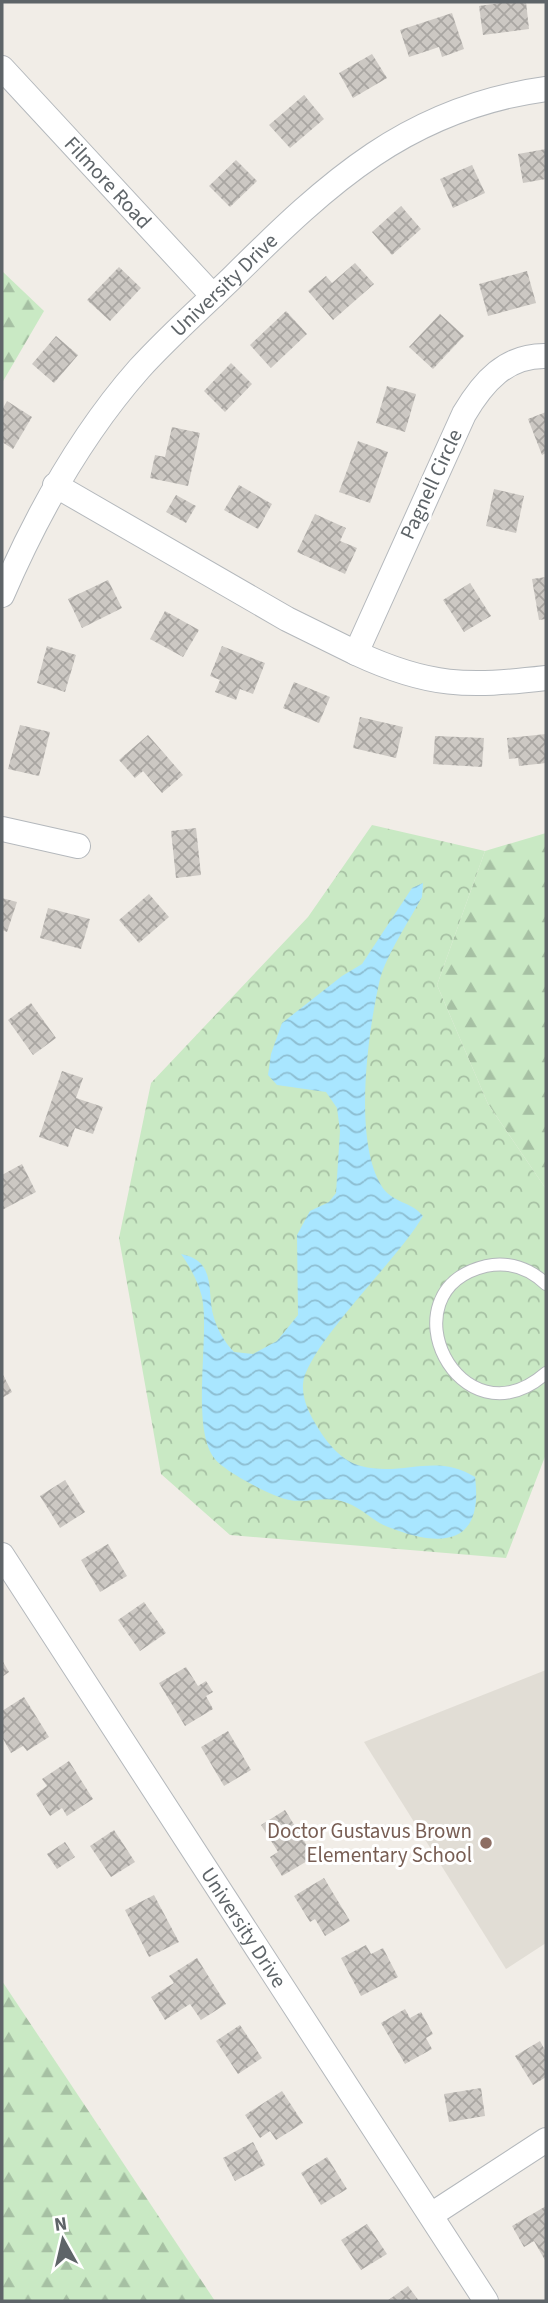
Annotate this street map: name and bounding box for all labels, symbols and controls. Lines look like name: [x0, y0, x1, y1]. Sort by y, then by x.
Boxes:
street label: Filmore Road: [57, 130, 159, 235]
street label: University Drive: [164, 226, 284, 344]
street label: Pagnell Circle: [392, 424, 470, 544]
place label: Doctor Gustavus Brown Elementary School: [267, 1816, 472, 1870]
marker: Doctor Gustavus Brown Elementary School: [478, 1835, 494, 1851]
street label: University Drive: [193, 1861, 294, 1994]
north arrow: [28, 2205, 98, 2275]
text: N: [53, 2210, 69, 2239]

